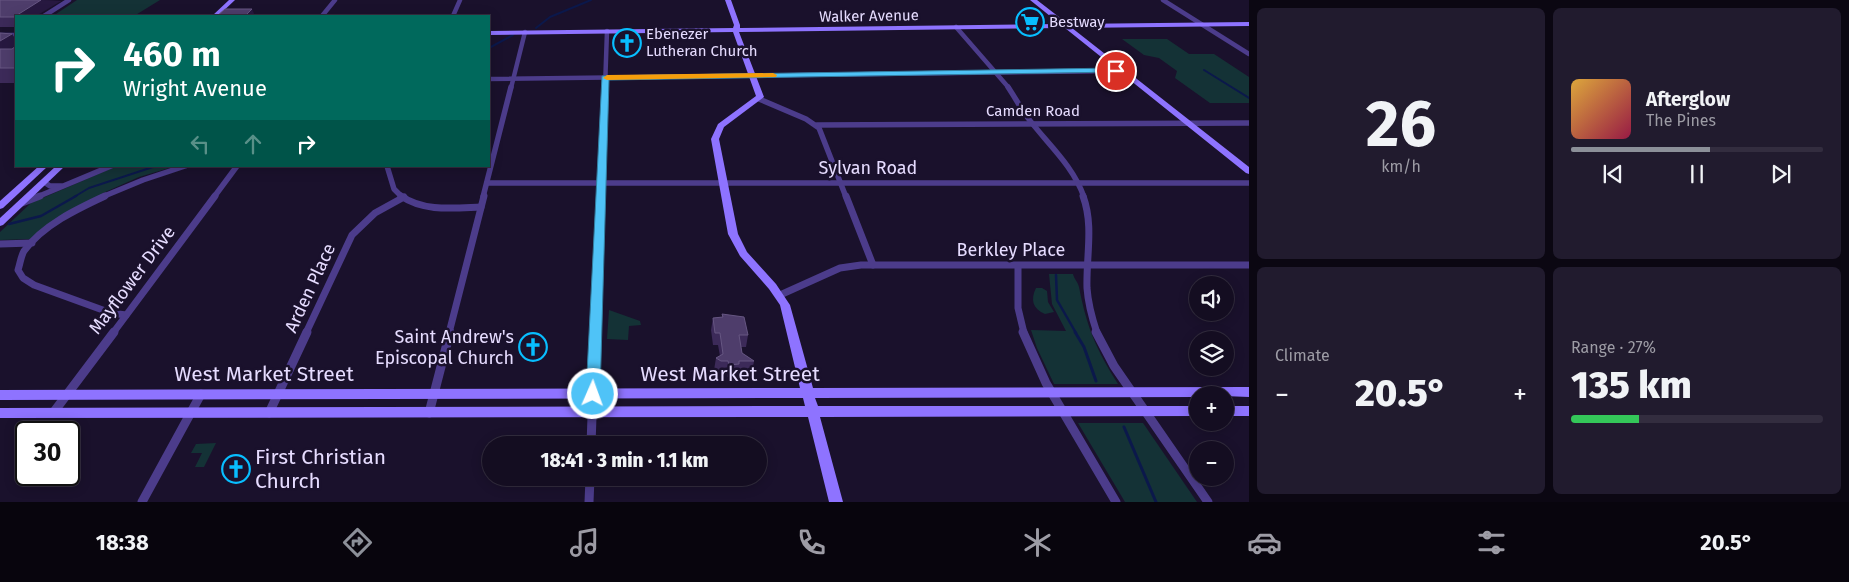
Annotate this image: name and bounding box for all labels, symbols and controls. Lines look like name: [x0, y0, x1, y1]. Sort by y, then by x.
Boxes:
street label: Walker Avenue: [819, 6, 919, 26]
supermarket icon: Bestway: [1015, 7, 1045, 37]
place label: Bestway: [1049, 13, 1105, 31]
place label: Ebenezer Lutheran Church: [646, 25, 758, 60]
church icon: Ebenezer Lutheran Church: [612, 28, 642, 58]
text: 460 m: [123, 33, 221, 75]
icon: right: [40, 35, 105, 100]
pin: [1095, 50, 1137, 92]
icon: arrive: [1102, 57, 1130, 85]
text: Wright Avenue: [123, 75, 267, 102]
text: 26: [1366, 85, 1436, 163]
text: Afterglow: [1646, 88, 1730, 111]
street label: Camden Road: [986, 102, 1080, 120]
text: The Pines: [1646, 111, 1716, 130]
icon: left: [186, 130, 214, 158]
icon: ahead: [239, 130, 267, 158]
icon: right: [292, 130, 320, 158]
street label: Sylvan Road: [819, 157, 917, 179]
text: km/h: [1381, 157, 1421, 176]
icon: previous: [1599, 160, 1627, 188]
icon: pause: [1683, 160, 1711, 188]
icon: next: [1767, 160, 1795, 188]
street label: Mayflower Drive: [84, 221, 180, 339]
street label: Berkley Place: [957, 239, 1065, 261]
street label: Arden Place: [280, 240, 340, 336]
map controls: [1189, 276, 1234, 486]
button: sound: [1189, 276, 1234, 321]
place label: Saint Andrew's Episcopal Church: [375, 326, 514, 369]
button: layers: [1189, 331, 1234, 376]
church icon: Saint Andrew's Episcopal Church: [518, 332, 548, 362]
text: Range · 27%: [1571, 338, 1656, 357]
text: Climate: [1275, 346, 1330, 365]
street label: West Market Street: [174, 361, 354, 387]
street label: West Market Street: [640, 361, 820, 387]
text: 135 km: [1571, 362, 1692, 408]
position arrow: [566, 367, 618, 419]
text: 20.5°: [1355, 370, 1447, 416]
text: −: [1275, 378, 1289, 411]
text: +: [1513, 378, 1527, 411]
button: +: [1189, 386, 1234, 431]
speed limit sign: 30: [15, 421, 80, 486]
button: −: [1189, 441, 1234, 486]
place label: First Christian Church: [255, 444, 386, 494]
text: 18:41 · 3 min · 1.1 km: [541, 449, 708, 472]
church icon: First Christian Church: [221, 454, 251, 484]
icon: directions: [340, 525, 375, 560]
icon: music: [567, 525, 602, 560]
icon: phone: [794, 525, 829, 560]
icon: climate: [1020, 525, 1055, 560]
icon: car: [1247, 525, 1282, 560]
icon: filters: [1474, 525, 1509, 560]
text: 18:38: [96, 529, 149, 556]
text: 20.5°: [1700, 529, 1753, 556]

